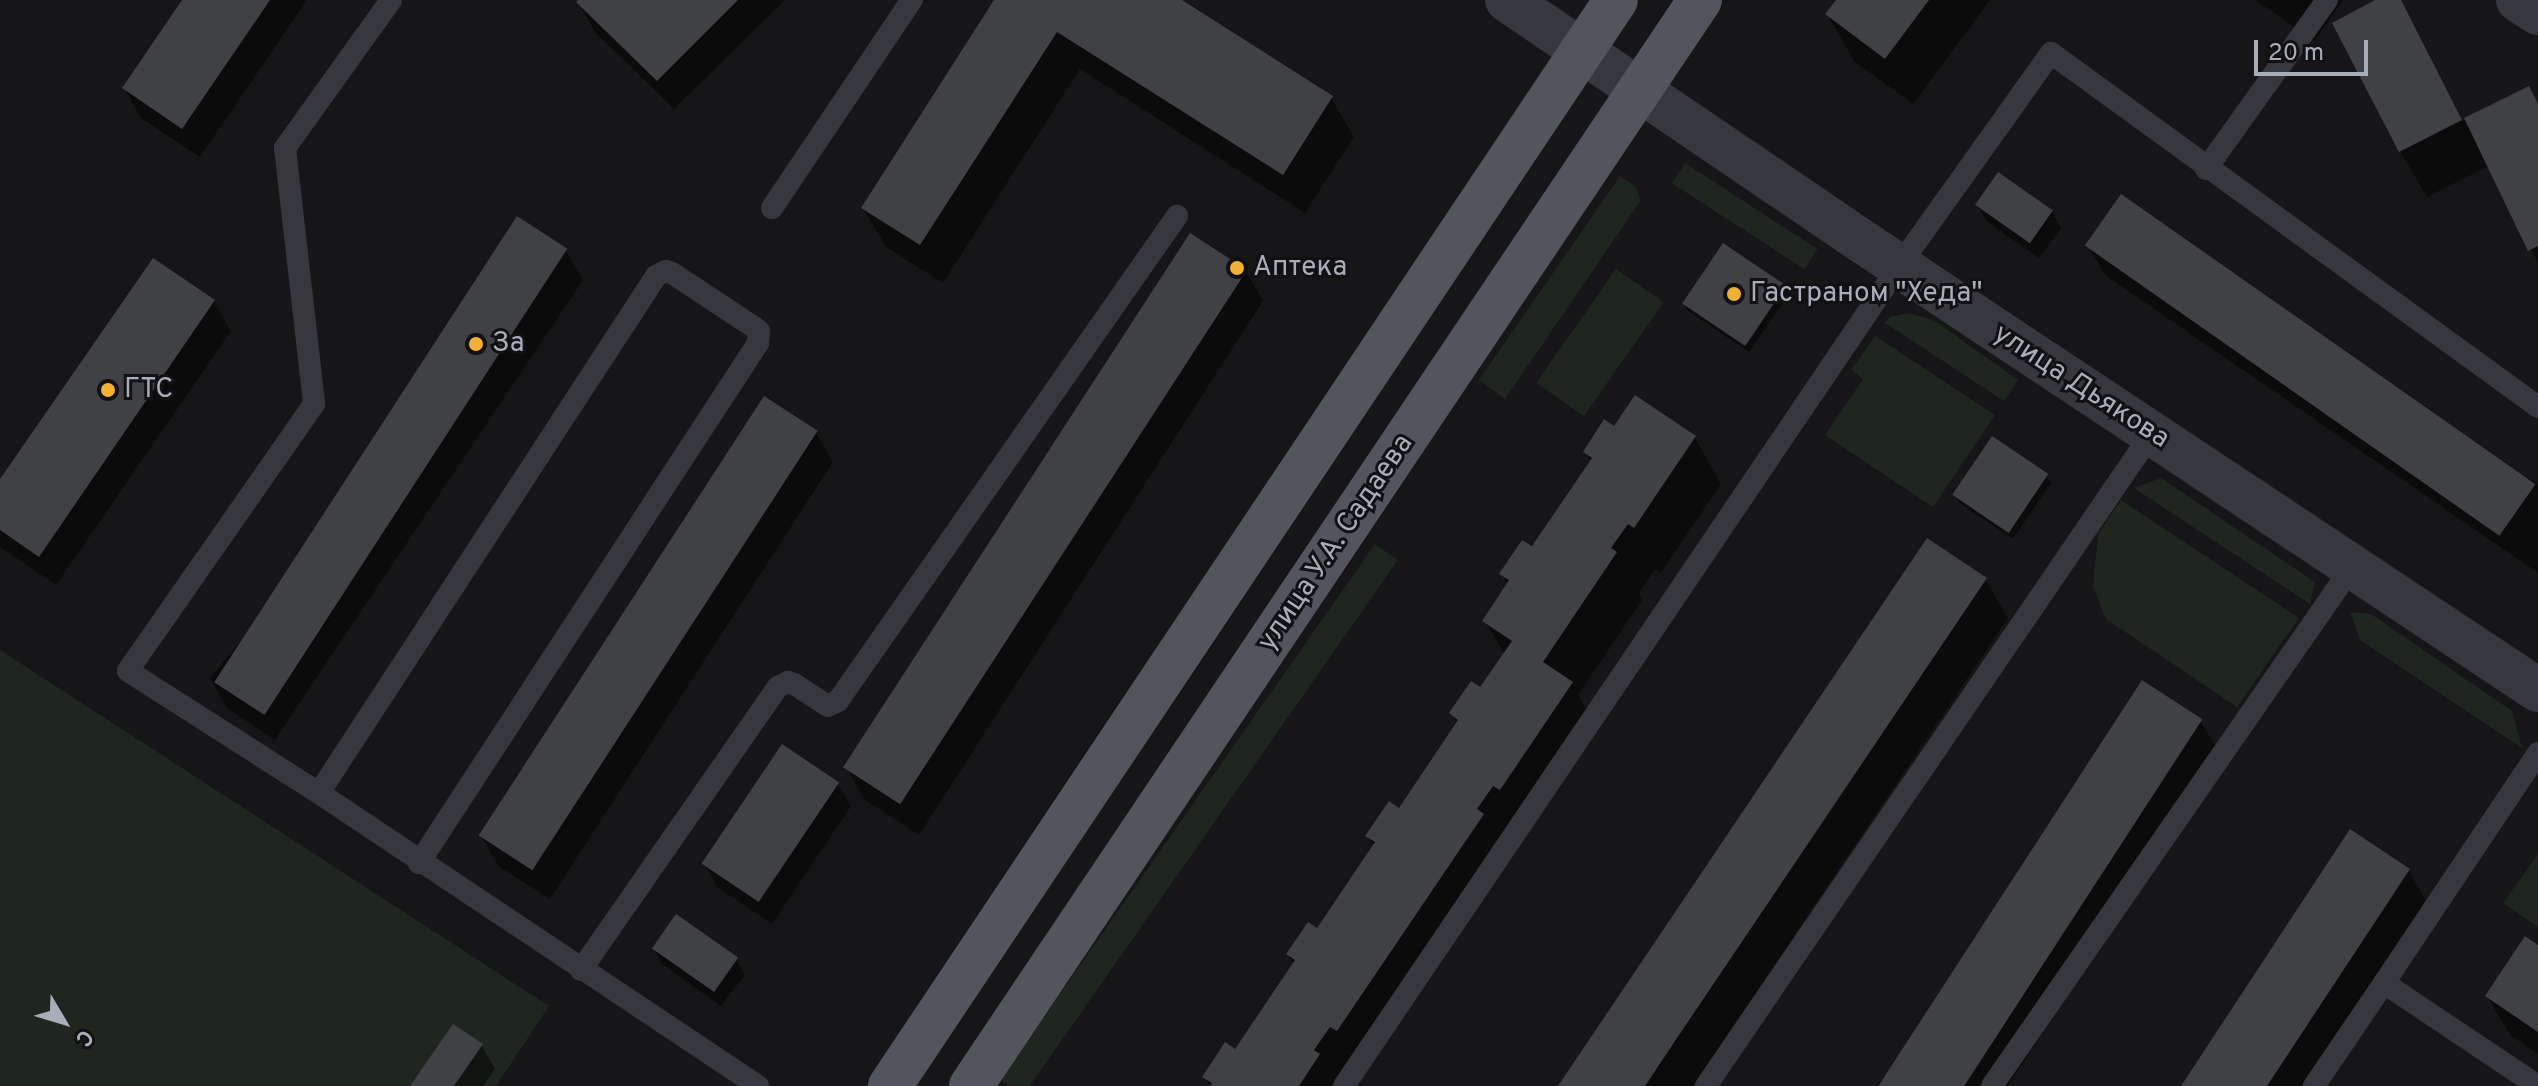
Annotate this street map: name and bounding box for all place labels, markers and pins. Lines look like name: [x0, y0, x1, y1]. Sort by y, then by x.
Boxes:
place label: Аптека: [1253, 251, 1347, 285]
marker: Аптека: [1228, 259, 1246, 277]
place label: Гастраном "Хеда": [1750, 277, 1983, 311]
marker: Гастраном "Хеда": [1725, 285, 1743, 303]
place label: За: [492, 327, 524, 361]
marker: За: [467, 335, 485, 353]
place label: ГТС: [124, 373, 173, 407]
marker: ГТС: [99, 381, 117, 399]

